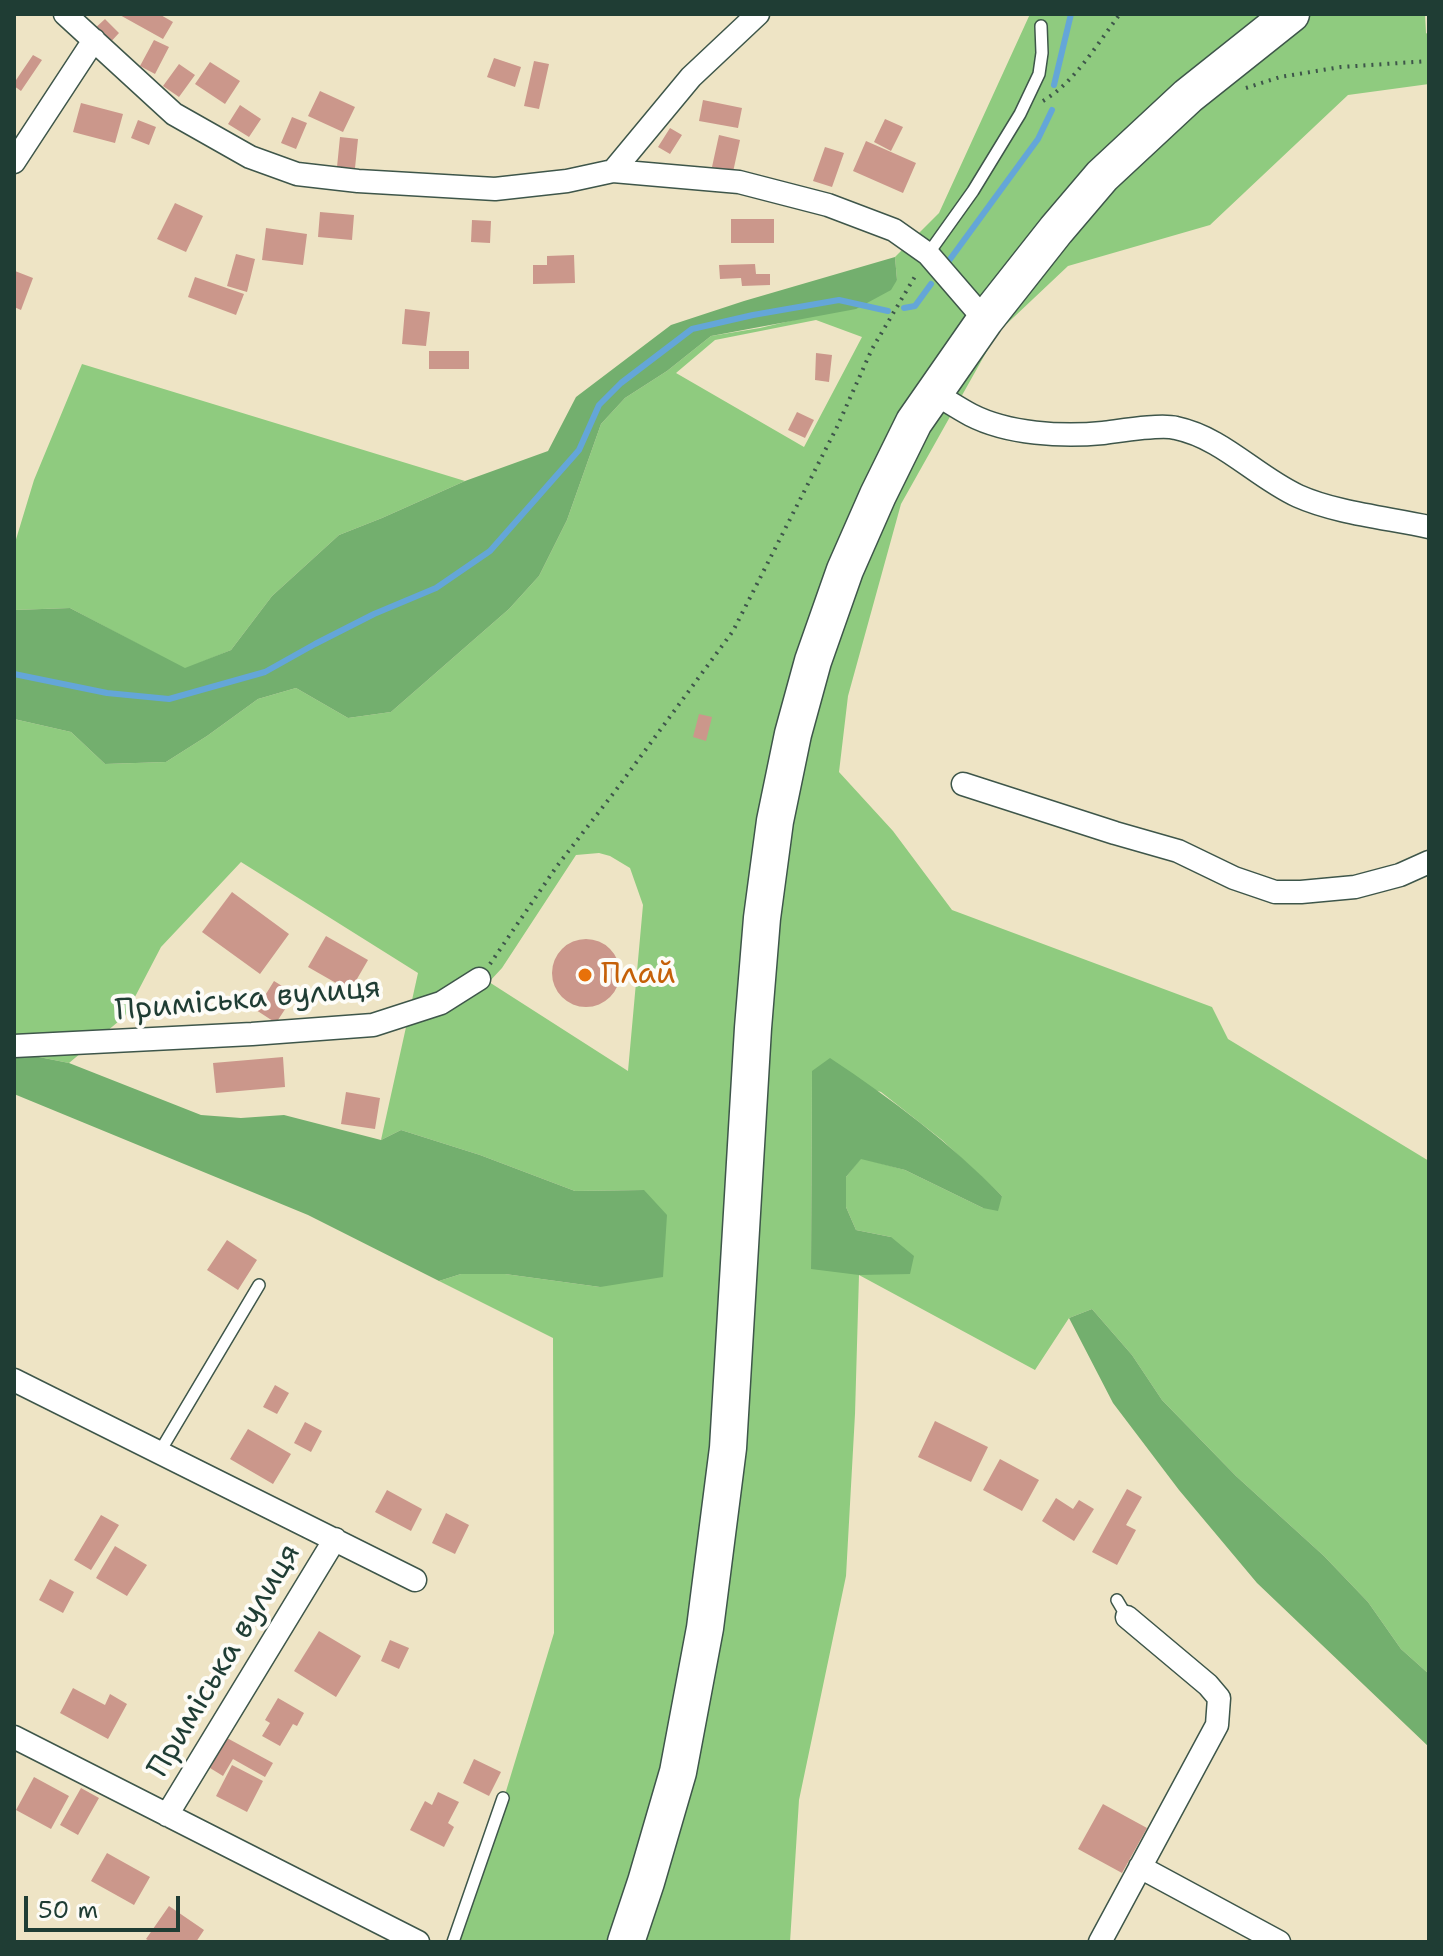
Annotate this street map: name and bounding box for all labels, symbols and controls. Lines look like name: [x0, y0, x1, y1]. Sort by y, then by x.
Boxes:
place label: Плай: [601, 957, 676, 993]
marker: Плай: [576, 966, 594, 984]
street label: Приміська вулиця: [114, 970, 382, 1030]
street label: Приміська вулиця: [141, 1538, 309, 1784]
scale bar: [28, 1880, 184, 1930]
text: 50 m: [38, 1894, 98, 1926]

